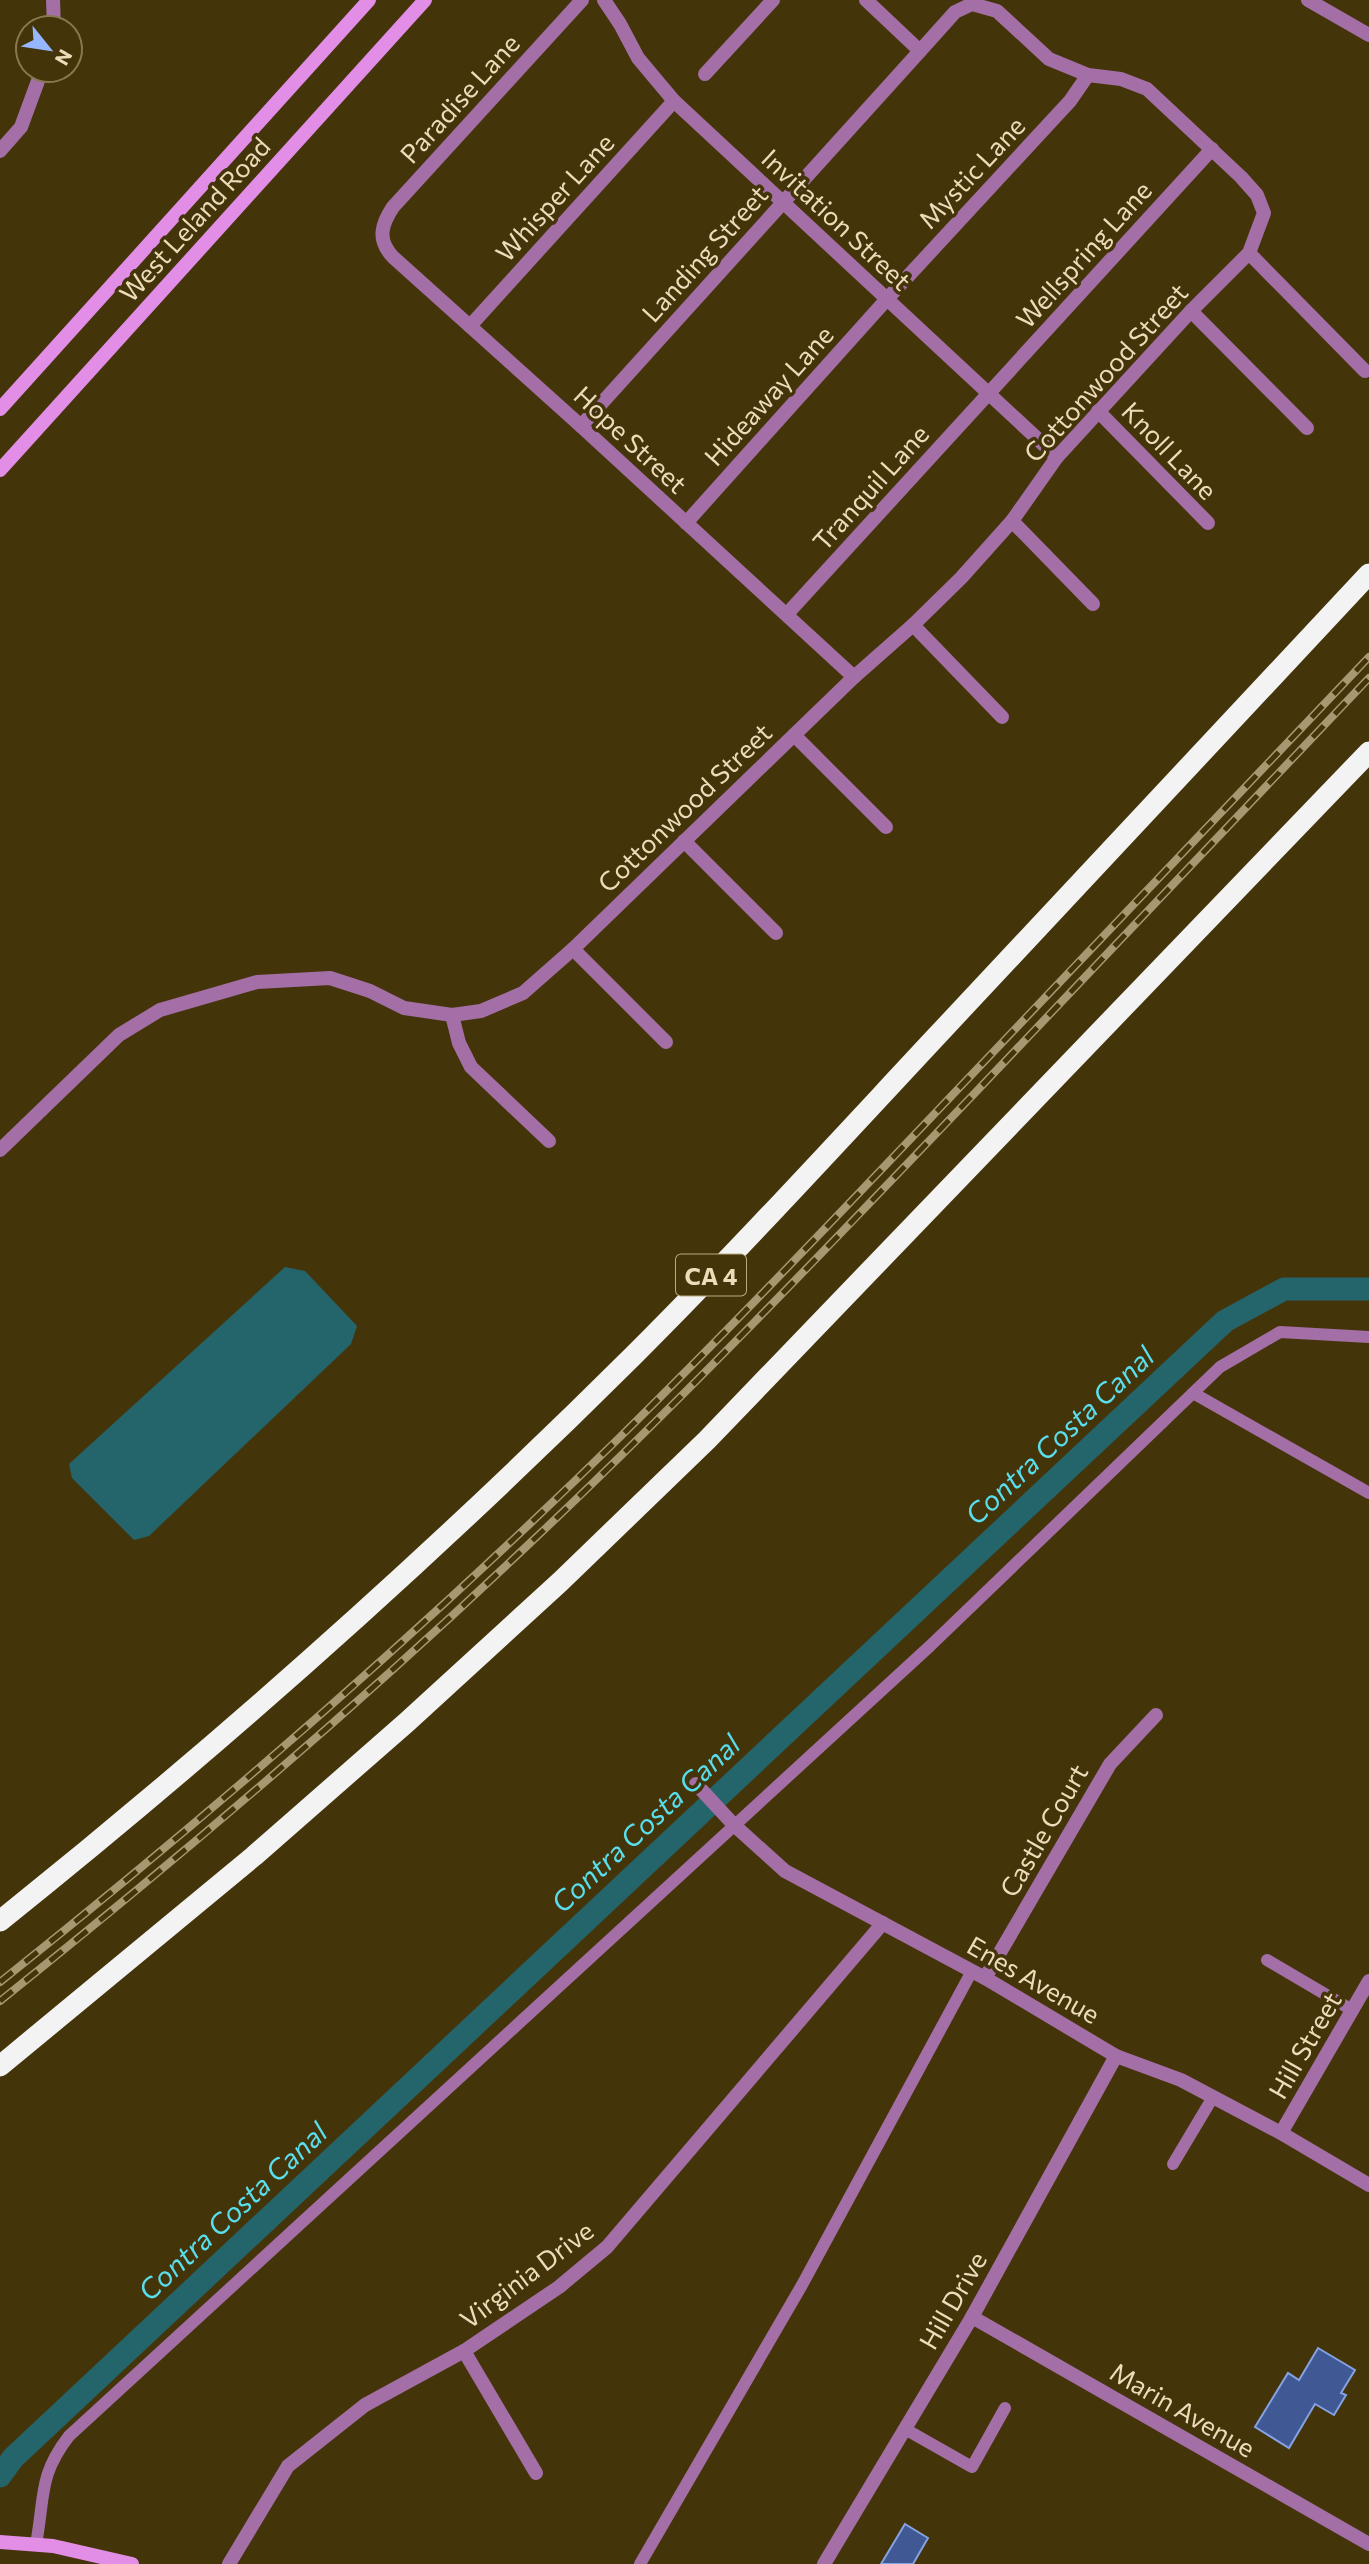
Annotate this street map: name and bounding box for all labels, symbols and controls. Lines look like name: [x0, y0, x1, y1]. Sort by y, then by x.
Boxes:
north arrow: [14, 14, 84, 84]
street label: Paradise Lane: [393, 27, 525, 169]
text: N: [51, 46, 78, 70]
street label: Mystic Lane: [911, 110, 1031, 234]
street label: Whisper Lane: [488, 127, 620, 267]
street label: West Leland Road: [112, 131, 276, 307]
street label: Invitation Street: [756, 142, 918, 296]
street label: Wellspring Lane: [1009, 174, 1157, 334]
street label: Landing Street: [635, 179, 773, 327]
street label: Cottonwood Street: [1017, 276, 1193, 468]
street label: Hideaway Lane: [697, 319, 839, 471]
street label: Hope Street: [568, 379, 694, 499]
street label: Knoll Lane: [1116, 395, 1224, 505]
street label: Tranquil Lane: [806, 418, 934, 556]
street label: Cottonwood Street: [591, 716, 777, 898]
road number: CA 4: [676, 1254, 746, 1296]
water label: Contra Costa Canal: [958, 1338, 1161, 1531]
water label: Contra Costa Canal: [544, 1726, 747, 1919]
street label: Castle Court: [993, 1758, 1093, 1902]
street label: Enes Avenue: [962, 1929, 1106, 2029]
street label: Hill Street: [1261, 1986, 1347, 2104]
water label: Contra Costa Canal: [131, 2114, 334, 2307]
street label: Virginia Drive: [453, 2214, 599, 2334]
street label: Hill Drive: [912, 2246, 992, 2354]
street label: Marin Avenue: [1105, 2355, 1261, 2463]

